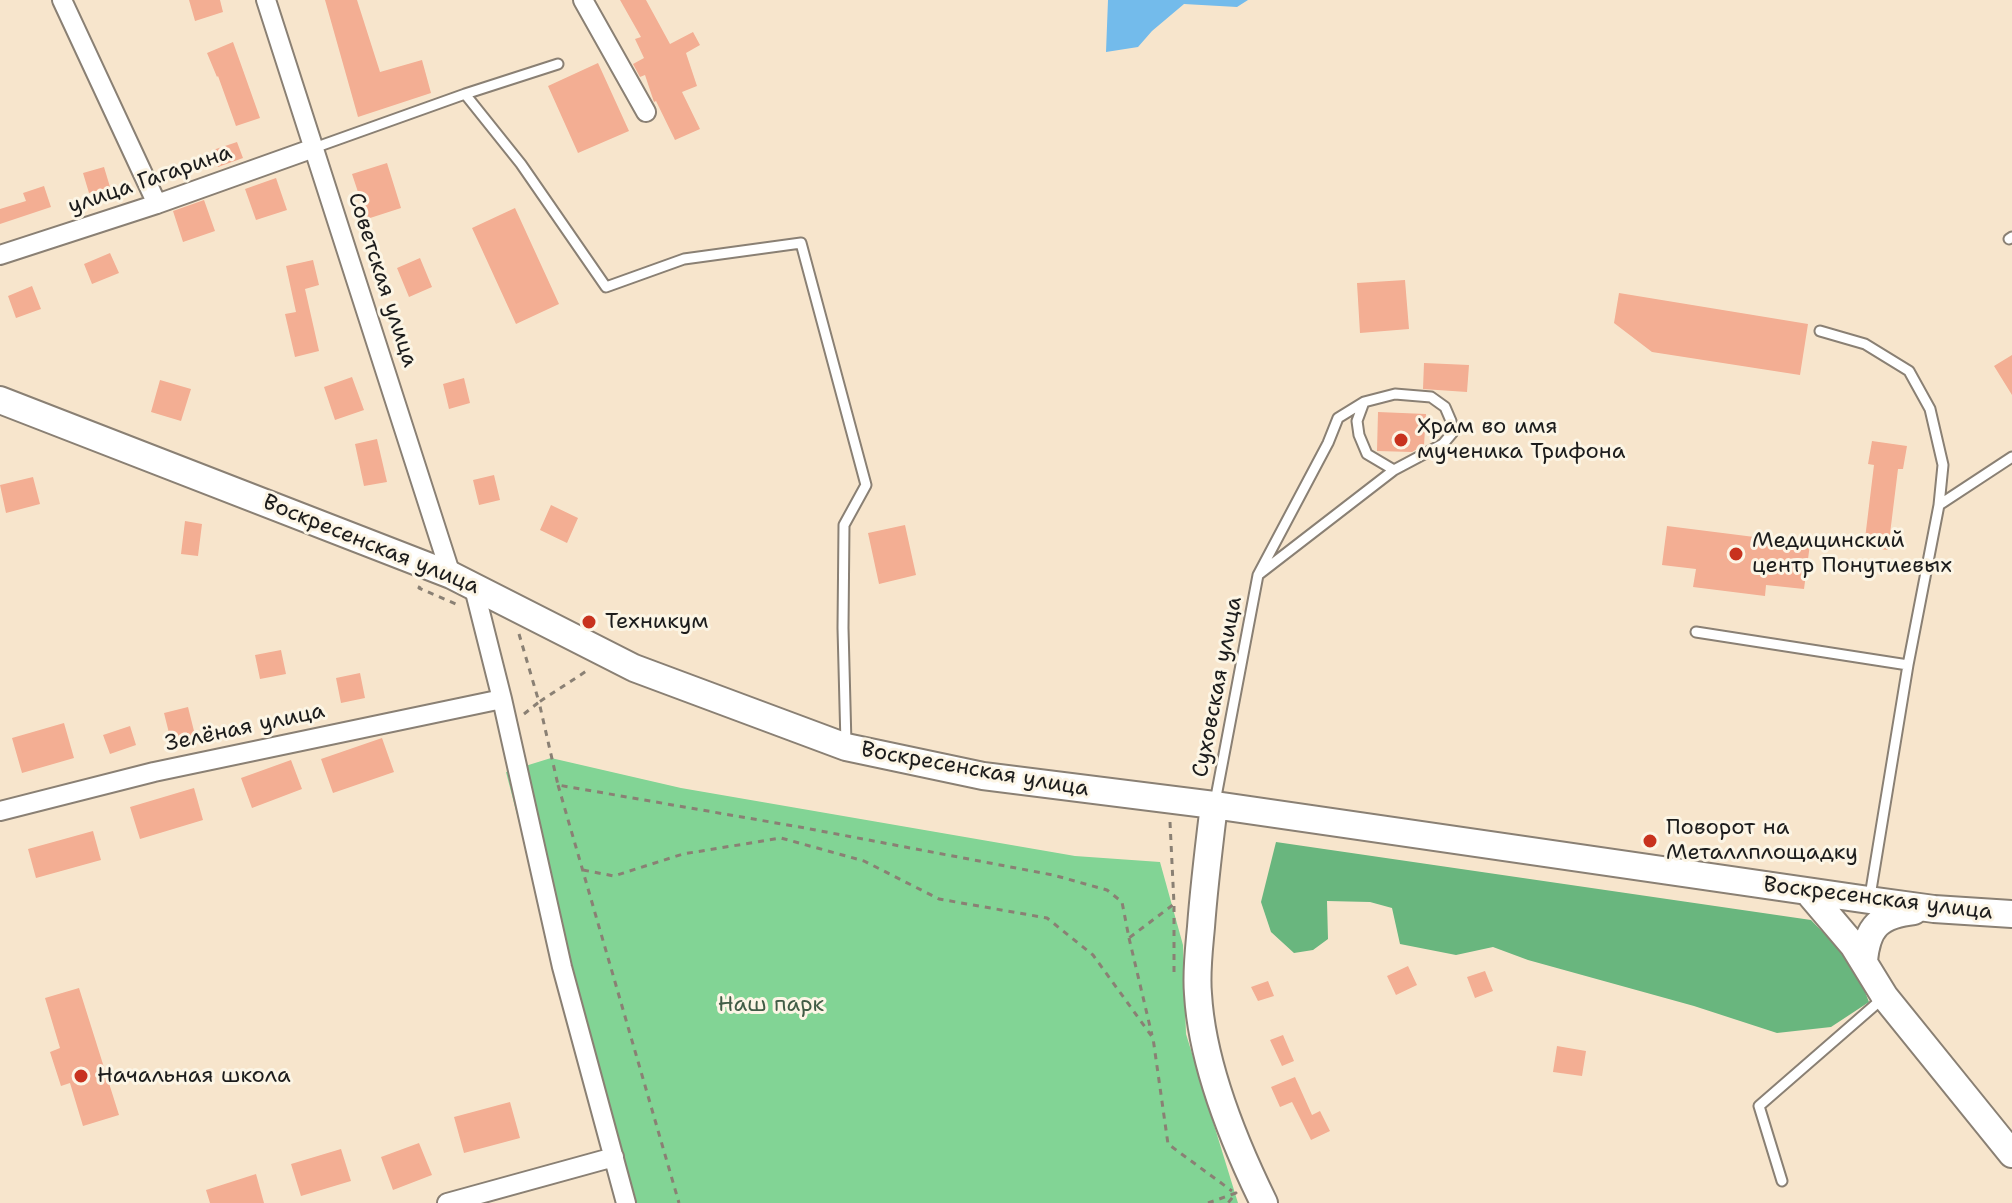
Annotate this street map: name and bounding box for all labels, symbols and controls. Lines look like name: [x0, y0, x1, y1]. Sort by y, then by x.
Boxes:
street label: улица Гагарина: [65, 140, 235, 220]
street label: Советская улица: [341, 189, 423, 371]
place label: Храм во имя мученика Трифона: [1417, 414, 1625, 466]
marker: Храм во имя мученика Трифона: [1392, 431, 1410, 449]
street label: Воскресенская улица: [259, 490, 483, 600]
place label: Медицинский центр Понутиевых: [1752, 528, 1952, 580]
marker: Медицинский центр Понутиевых: [1727, 545, 1745, 563]
street label: Суховская улица: [1188, 594, 1248, 780]
place label: Техникум: [605, 609, 708, 635]
marker: Техникум: [580, 613, 598, 631]
street label: Зелёная улица: [163, 698, 327, 758]
street label: Воскресенская улица: [859, 737, 1091, 803]
place label: Поворот на Металлплощадку: [1666, 815, 1858, 866]
marker: Поворот на Металлплощадку: [1641, 832, 1659, 850]
street label: Воскресенская улица: [1762, 872, 1994, 926]
park label: Наш парк: [718, 992, 824, 1018]
place label: Начальная школа: [97, 1063, 291, 1089]
marker: Начальная школа: [72, 1067, 90, 1085]

